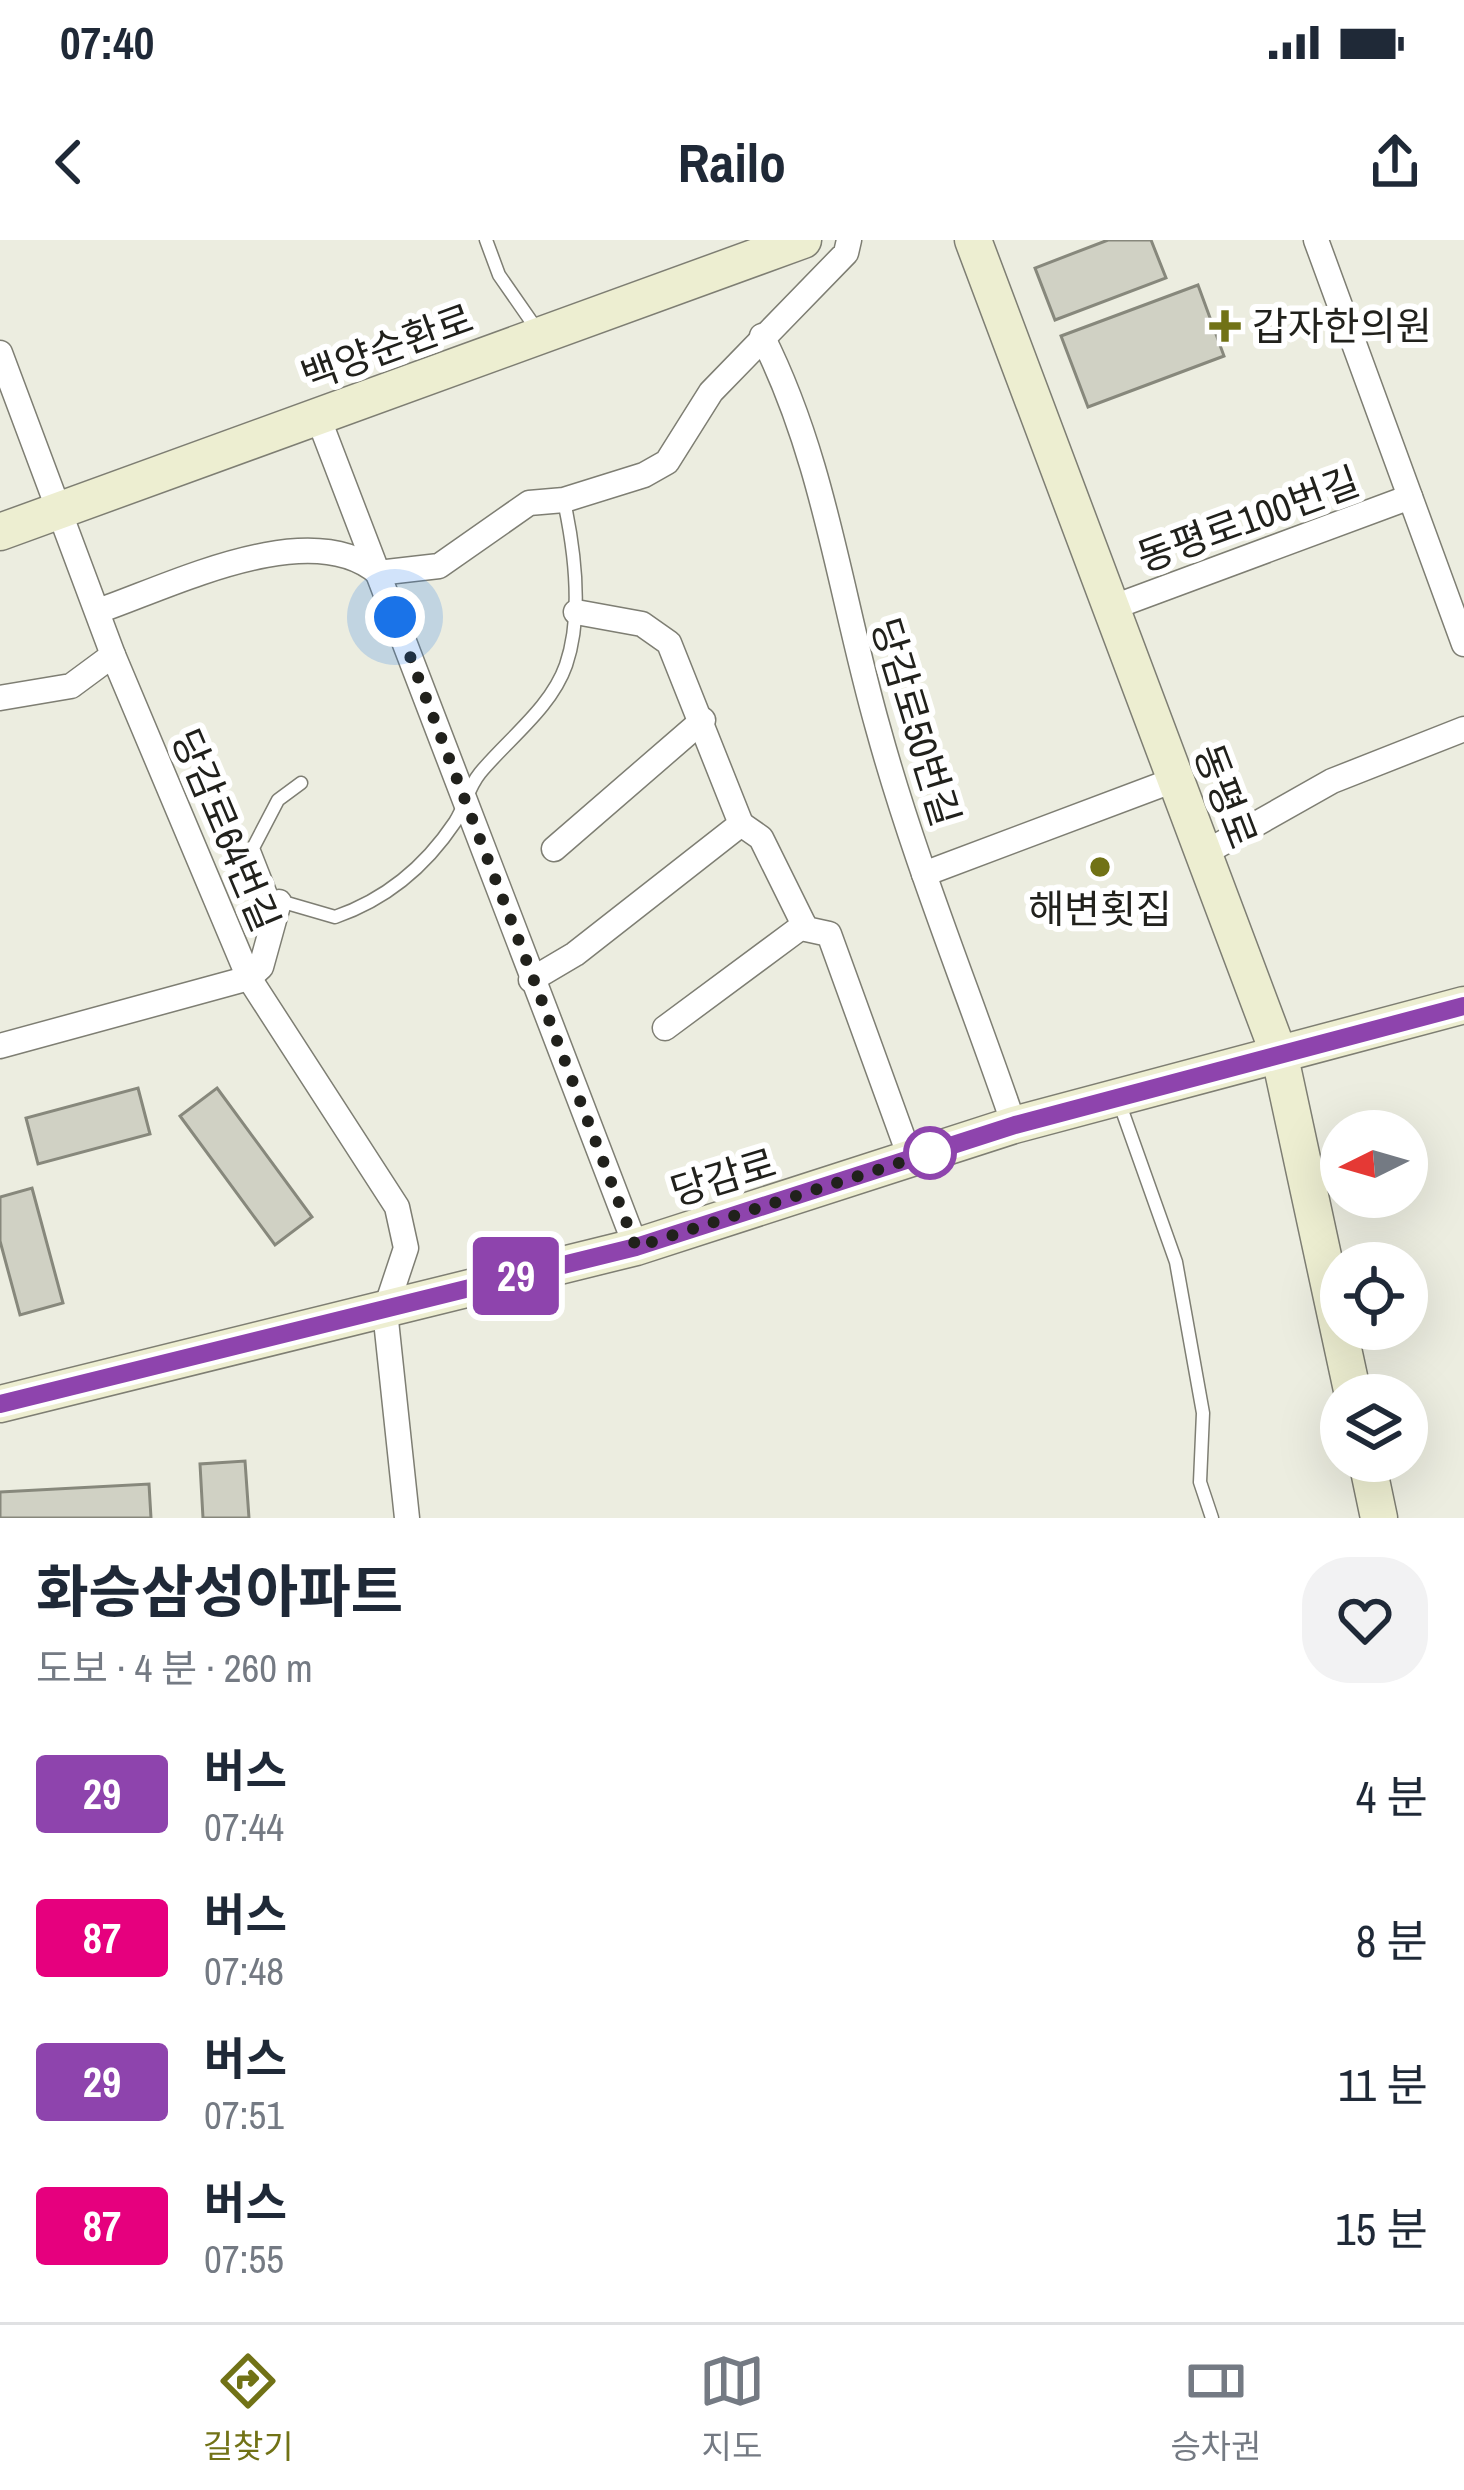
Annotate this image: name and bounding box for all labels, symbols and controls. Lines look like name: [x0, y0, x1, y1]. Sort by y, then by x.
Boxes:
text: 07:40: [60, 12, 154, 73]
text: Railo: [678, 126, 786, 199]
icon: back: [36, 129, 102, 195]
icon: share: [1362, 129, 1428, 195]
street label: 백양순환로: [294, 292, 480, 402]
place label: 갑자한의원: [1252, 300, 1431, 352]
marker: 갑자한의원: [1209, 310, 1241, 342]
street label: 동평로100번길: [1130, 455, 1366, 583]
your location: [365, 587, 425, 647]
street label: 당감로50번길: [860, 612, 972, 832]
street label: 당감로64번길: [160, 721, 292, 939]
street label: 동평로: [1182, 736, 1270, 856]
marker: 해변횟집: [1087, 854, 1113, 880]
place label: 해변횟집: [1028, 883, 1172, 935]
north arrow: [1320, 1110, 1428, 1218]
map controls: [1320, 1110, 1428, 1482]
unlabelled marker: [905, 1128, 955, 1178]
street label: 당감로: [664, 1136, 782, 1218]
line badge: 29: [462, 1237, 570, 1315]
button: locate: [1320, 1242, 1428, 1350]
text: 29: [497, 1248, 535, 1304]
button: layers: [1320, 1374, 1428, 1482]
text: 화승삼성아파트: [36, 1553, 403, 1630]
button: heart: [1302, 1557, 1428, 1683]
text: 도보 · 4 분 · 260 m: [36, 1642, 313, 1694]
text: 버스: [204, 1740, 287, 1801]
text: 29: [83, 1766, 121, 1822]
text: 4 분: [1356, 1766, 1428, 1827]
text: 07:44: [204, 1801, 284, 1853]
text: 버스: [204, 1884, 287, 1945]
text: 87: [83, 1910, 121, 1966]
text: 8 분: [1356, 1910, 1428, 1971]
text: 07:48: [204, 1945, 284, 1997]
text: 버스: [204, 2028, 287, 2089]
text: 29: [83, 2054, 121, 2110]
text: 11 분: [1338, 2054, 1428, 2115]
text: 07:51: [204, 2089, 284, 2141]
text: 버스: [204, 2172, 287, 2233]
text: 87: [83, 2198, 121, 2254]
text: 15 분: [1335, 2198, 1428, 2259]
text: 07:55: [204, 2233, 284, 2285]
tab: 길찾기: [203, 2348, 294, 2468]
tab: 지도: [699, 2348, 765, 2468]
tab: 승차권: [1170, 2348, 1261, 2468]

